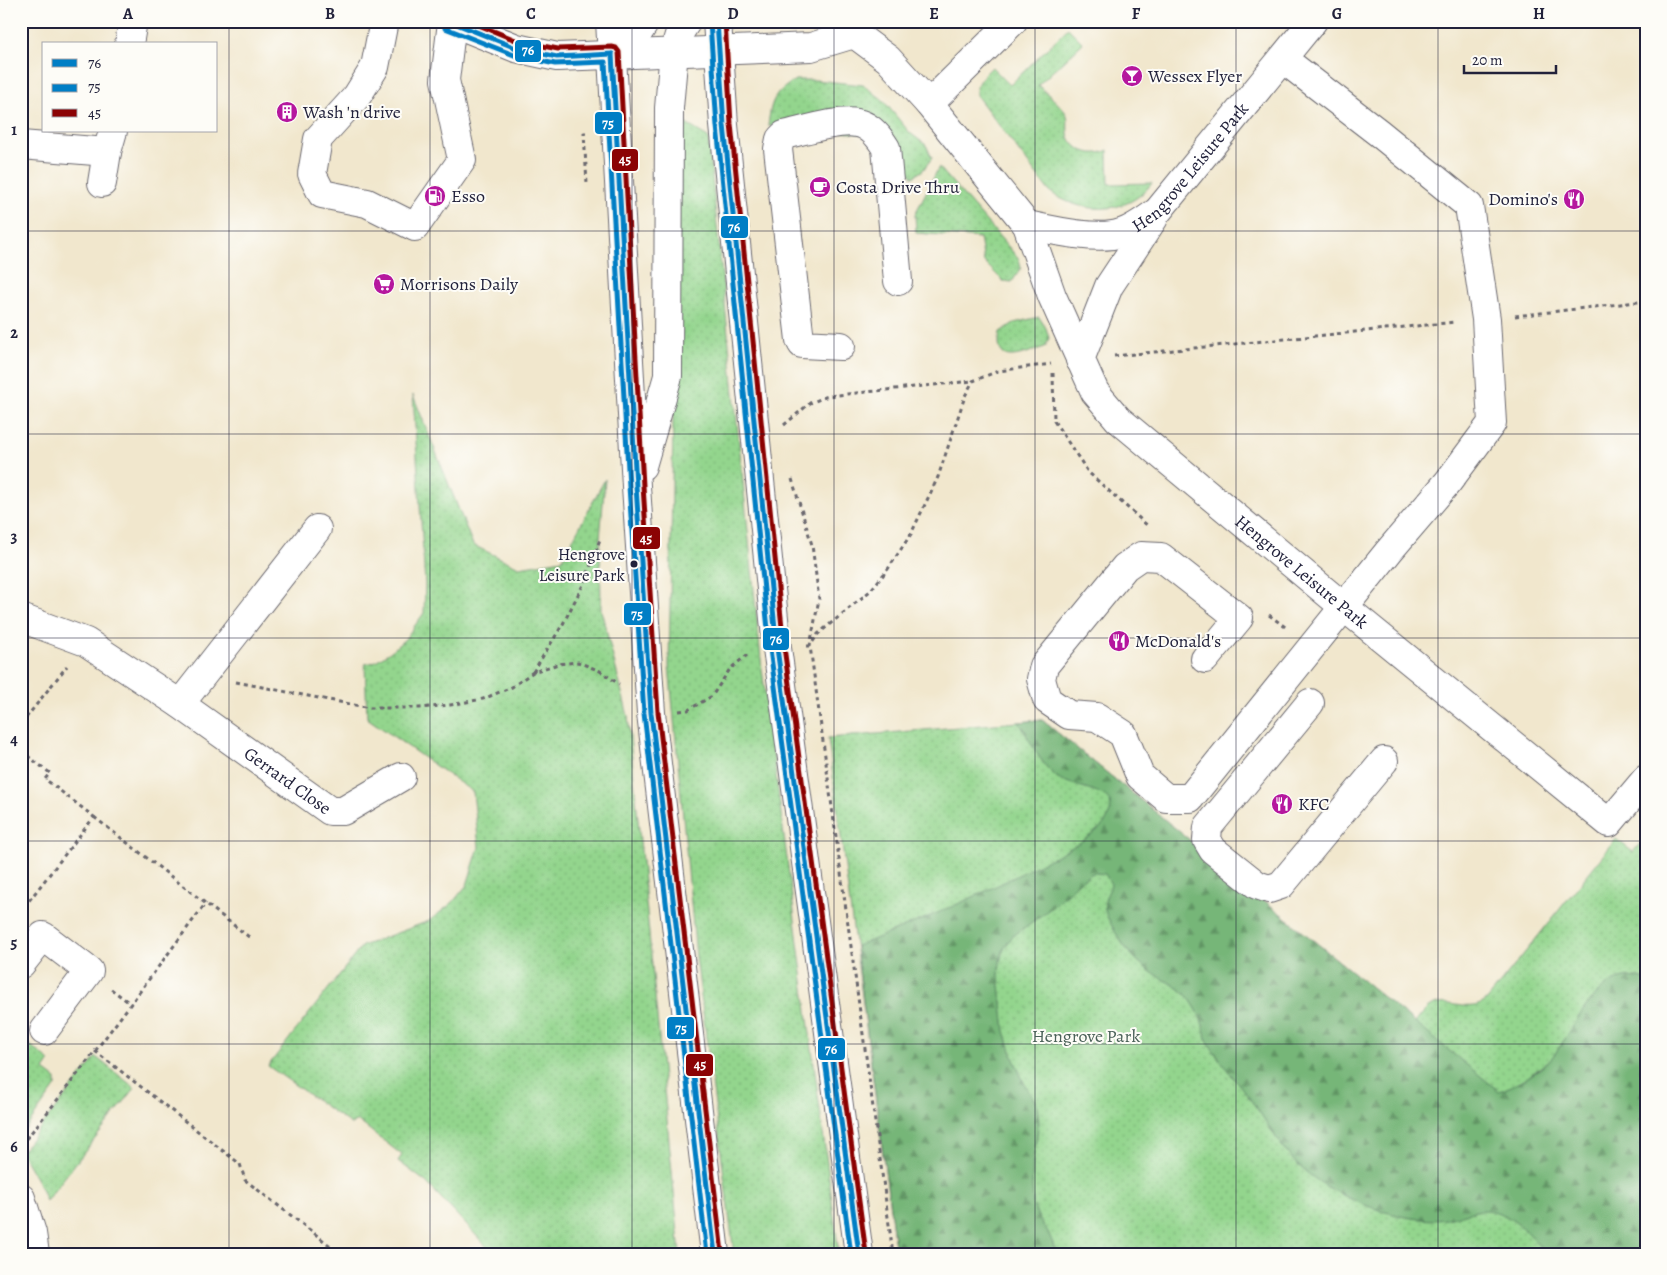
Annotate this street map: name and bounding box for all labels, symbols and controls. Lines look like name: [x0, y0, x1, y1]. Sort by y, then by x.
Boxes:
text: A: [122, 3, 134, 25]
text: B: [325, 3, 335, 25]
text: C: [526, 3, 536, 25]
text: D: [727, 3, 739, 25]
text: E: [929, 3, 939, 25]
text: F: [1132, 3, 1141, 25]
text: G: [1332, 3, 1342, 25]
text: H: [1533, 3, 1545, 25]
line badge: 76: [514, 39, 542, 63]
text: 76: [522, 41, 535, 60]
legend: [42, 42, 218, 132]
scale bar: [1464, 42, 1557, 74]
text: 20 m: [1472, 50, 1503, 70]
text: 76: [88, 53, 101, 73]
bar icon: Wessex Flyer: [1120, 64, 1144, 88]
place label: Wessex Flyer: [1147, 64, 1242, 88]
text: 75: [88, 77, 101, 97]
street label: Hengrove Leisure Park: [1127, 97, 1254, 238]
building icon: Wash 'n drive: [275, 100, 299, 124]
place label: Wash 'n drive: [302, 100, 401, 124]
text: 45: [88, 103, 101, 123]
line badge: 75: [594, 111, 623, 135]
text: 75: [602, 114, 614, 133]
text: 1: [11, 119, 17, 141]
line badge: 45: [611, 148, 639, 172]
text: 45: [619, 150, 631, 169]
cafe icon: Costa Drive Thru: [808, 175, 832, 199]
place label: Costa Drive Thru: [836, 175, 960, 199]
fuel station icon: Esso: [423, 184, 447, 208]
place label: Esso: [451, 184, 485, 208]
place label: Domino's: [1488, 187, 1558, 211]
restaurant icon: Domino's: [1562, 187, 1586, 211]
line badge: 76: [720, 215, 749, 239]
text: 76: [728, 218, 741, 237]
supermarket icon: Morrisons Daily: [372, 272, 396, 296]
place label: Morrisons Daily: [400, 272, 519, 296]
text: 2: [10, 322, 18, 344]
street label: Hengrove Leisure Park: [1230, 509, 1373, 634]
text: 3: [11, 526, 18, 548]
line badge: 45: [632, 526, 661, 550]
text: 45: [640, 529, 652, 548]
place label: Hengrove Leisure Park: [539, 543, 626, 587]
marker: Hengrove Leisure Park: [629, 559, 639, 569]
line badge: 75: [623, 602, 652, 626]
text: 75: [631, 605, 643, 624]
line badge: 76: [762, 627, 790, 651]
restaurant icon: McDonald's: [1107, 629, 1131, 653]
place label: McDonald's: [1135, 629, 1221, 653]
text: 76: [770, 630, 783, 649]
text: 4: [10, 729, 18, 751]
street label: Gerrard Close: [239, 741, 336, 820]
restaurant icon: KFC: [1270, 792, 1294, 816]
place label: KFC: [1298, 792, 1330, 816]
text: 5: [11, 932, 18, 954]
line badge: 75: [666, 1016, 695, 1040]
text: 75: [675, 1019, 687, 1038]
park label: Hengrove Park: [1032, 1024, 1140, 1048]
line badge: 76: [817, 1037, 846, 1061]
text: 76: [825, 1040, 838, 1059]
line badge: 45: [685, 1053, 714, 1077]
text: 45: [694, 1055, 706, 1074]
text: 6: [10, 1136, 18, 1158]

